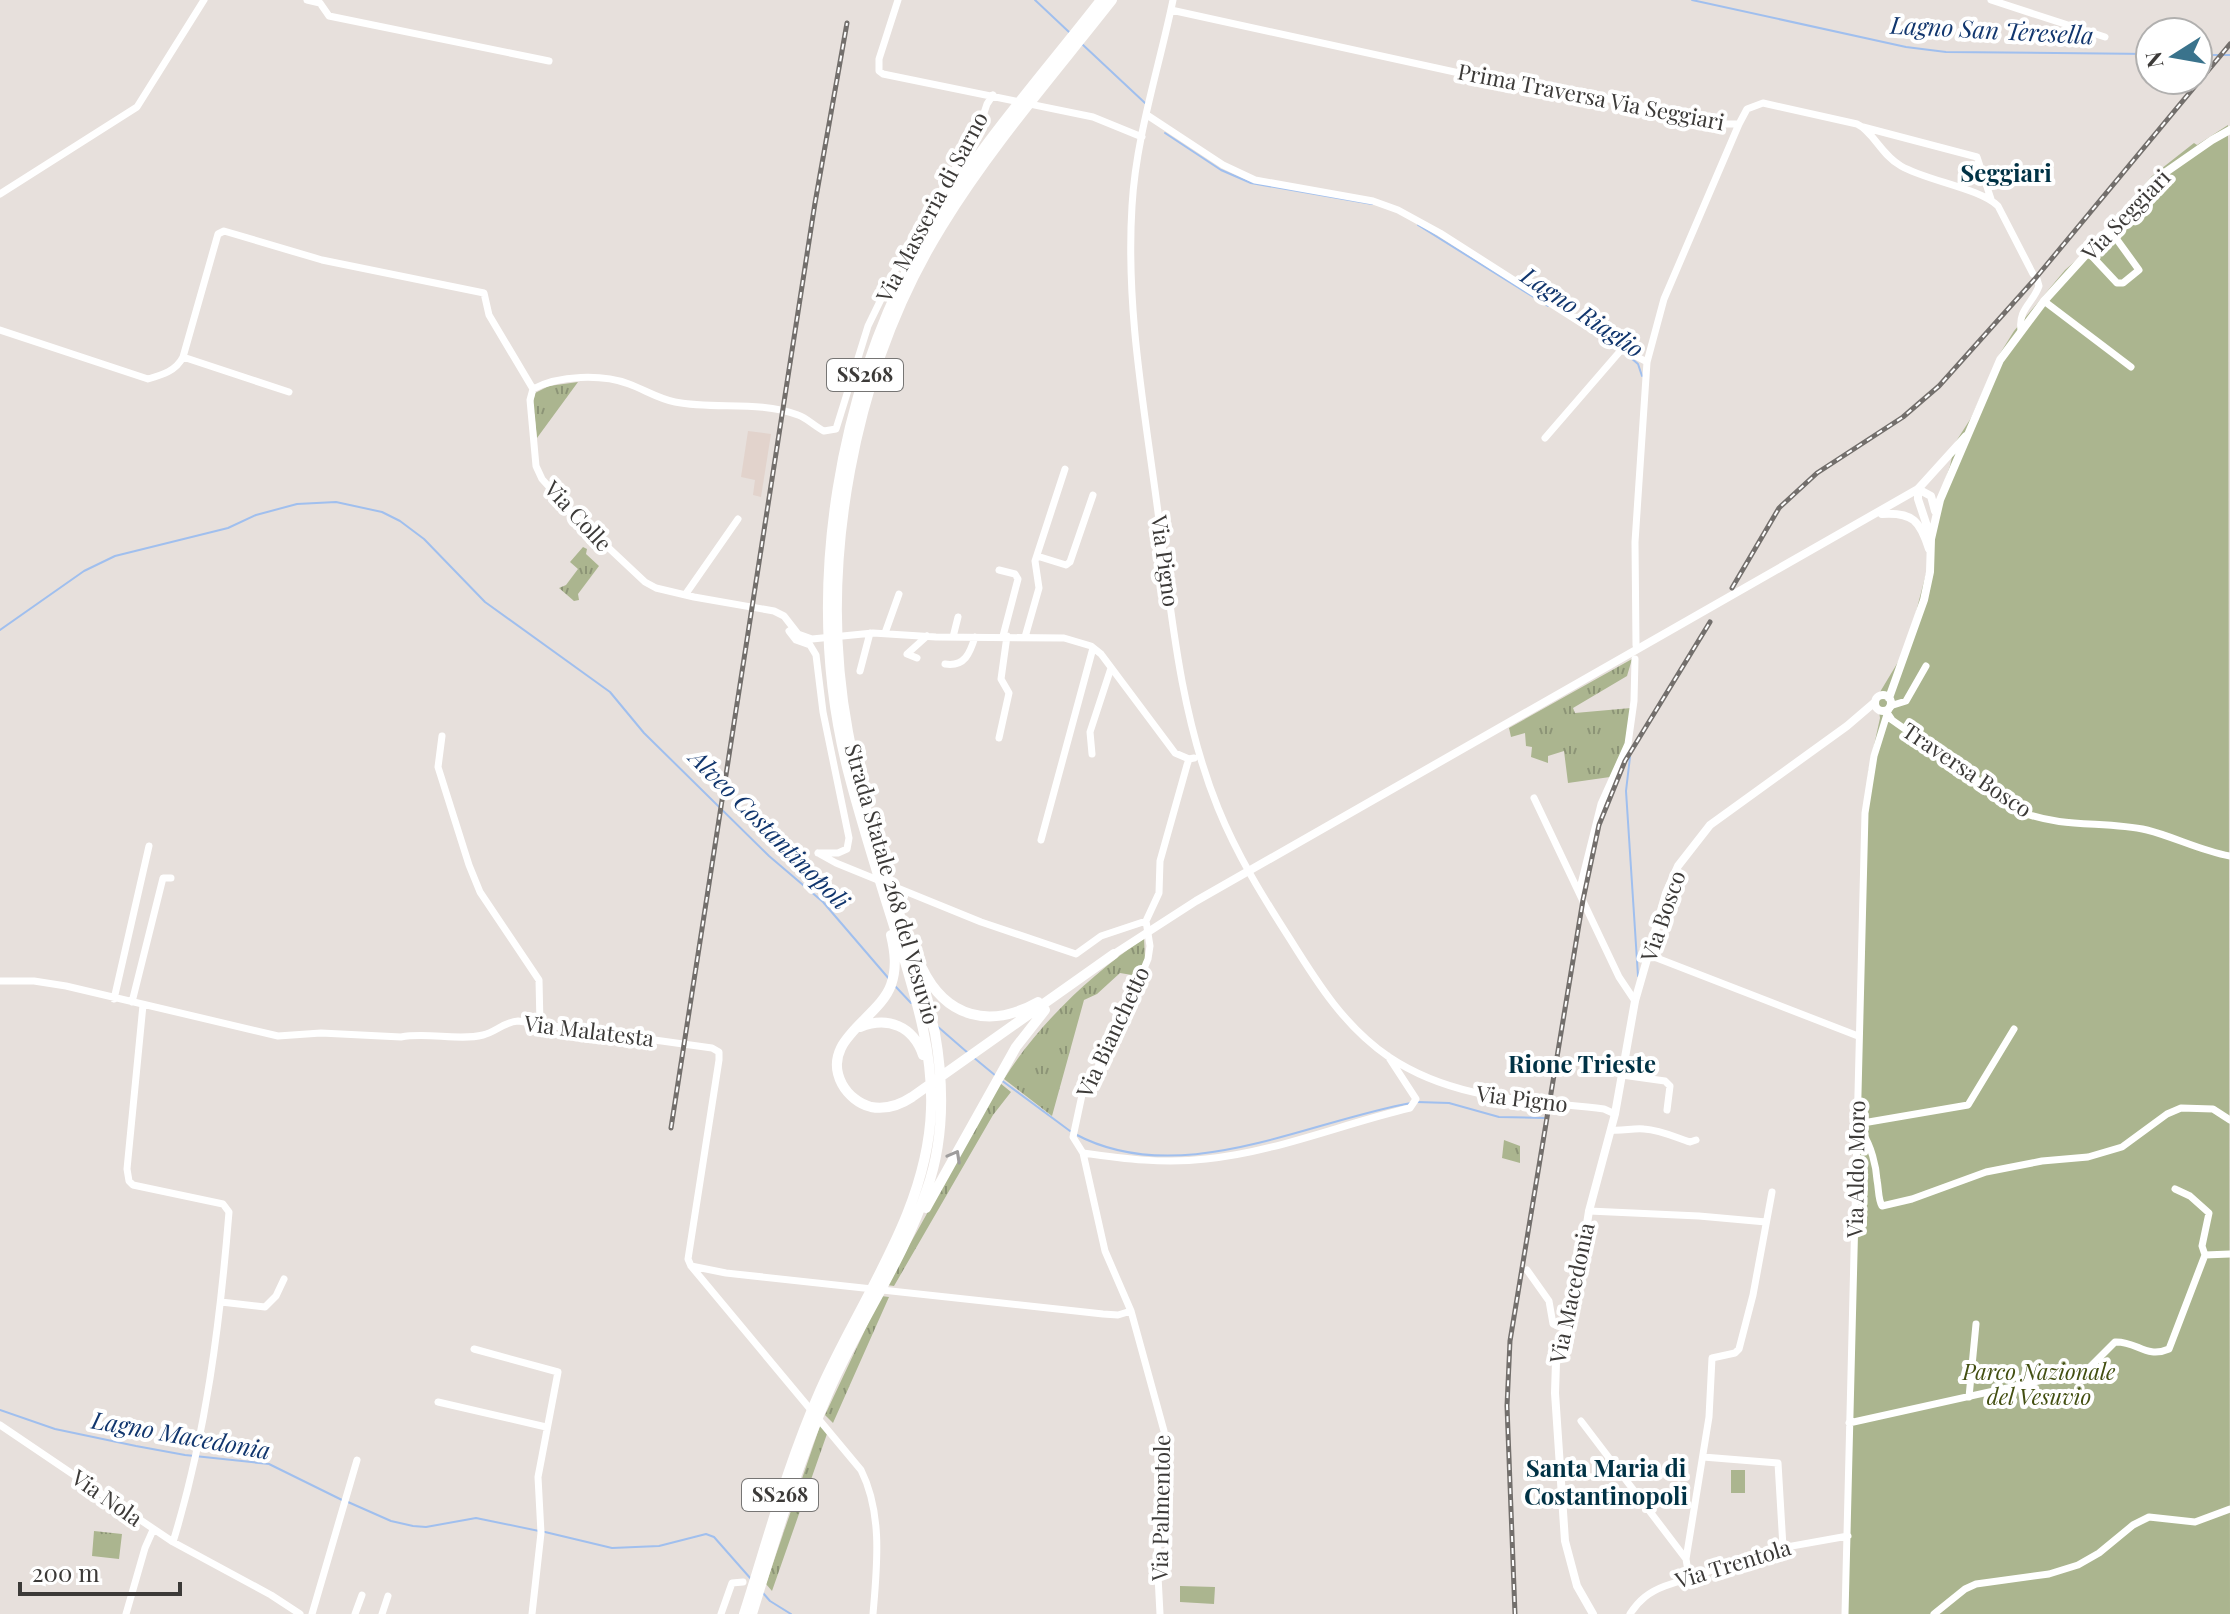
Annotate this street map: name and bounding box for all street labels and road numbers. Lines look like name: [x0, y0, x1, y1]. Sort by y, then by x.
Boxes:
street label: Prima Traversa Via Seggiari: [1455, 55, 1727, 137]
street label: Via Masseria di Sarno: [868, 106, 994, 308]
street label: Via Seggiari: [2074, 162, 2176, 267]
road number: SS268: [827, 359, 903, 391]
street label: Via Colle: [538, 473, 619, 557]
street label: Via Pigno: [1145, 512, 1187, 608]
street label: Traversa Bosco: [1897, 715, 2038, 824]
street label: Strada Statale 268 del Vesuvio: [838, 740, 947, 1028]
street label: Via Bosco: [1632, 866, 1692, 966]
street label: Via Bianchetto: [1068, 961, 1156, 1103]
street label: Via Malatesta: [521, 1007, 656, 1053]
street label: Via Pigno: [1474, 1077, 1570, 1119]
street label: Via Aldo Moro: [1839, 1100, 1871, 1239]
street label: Via Macedonia: [1541, 1220, 1601, 1367]
street label: Via Palmentole: [1144, 1434, 1176, 1582]
street label: Via Nola: [65, 1461, 149, 1532]
road number: SS268: [742, 1479, 818, 1511]
street label: Via Trentola: [1670, 1531, 1794, 1595]

